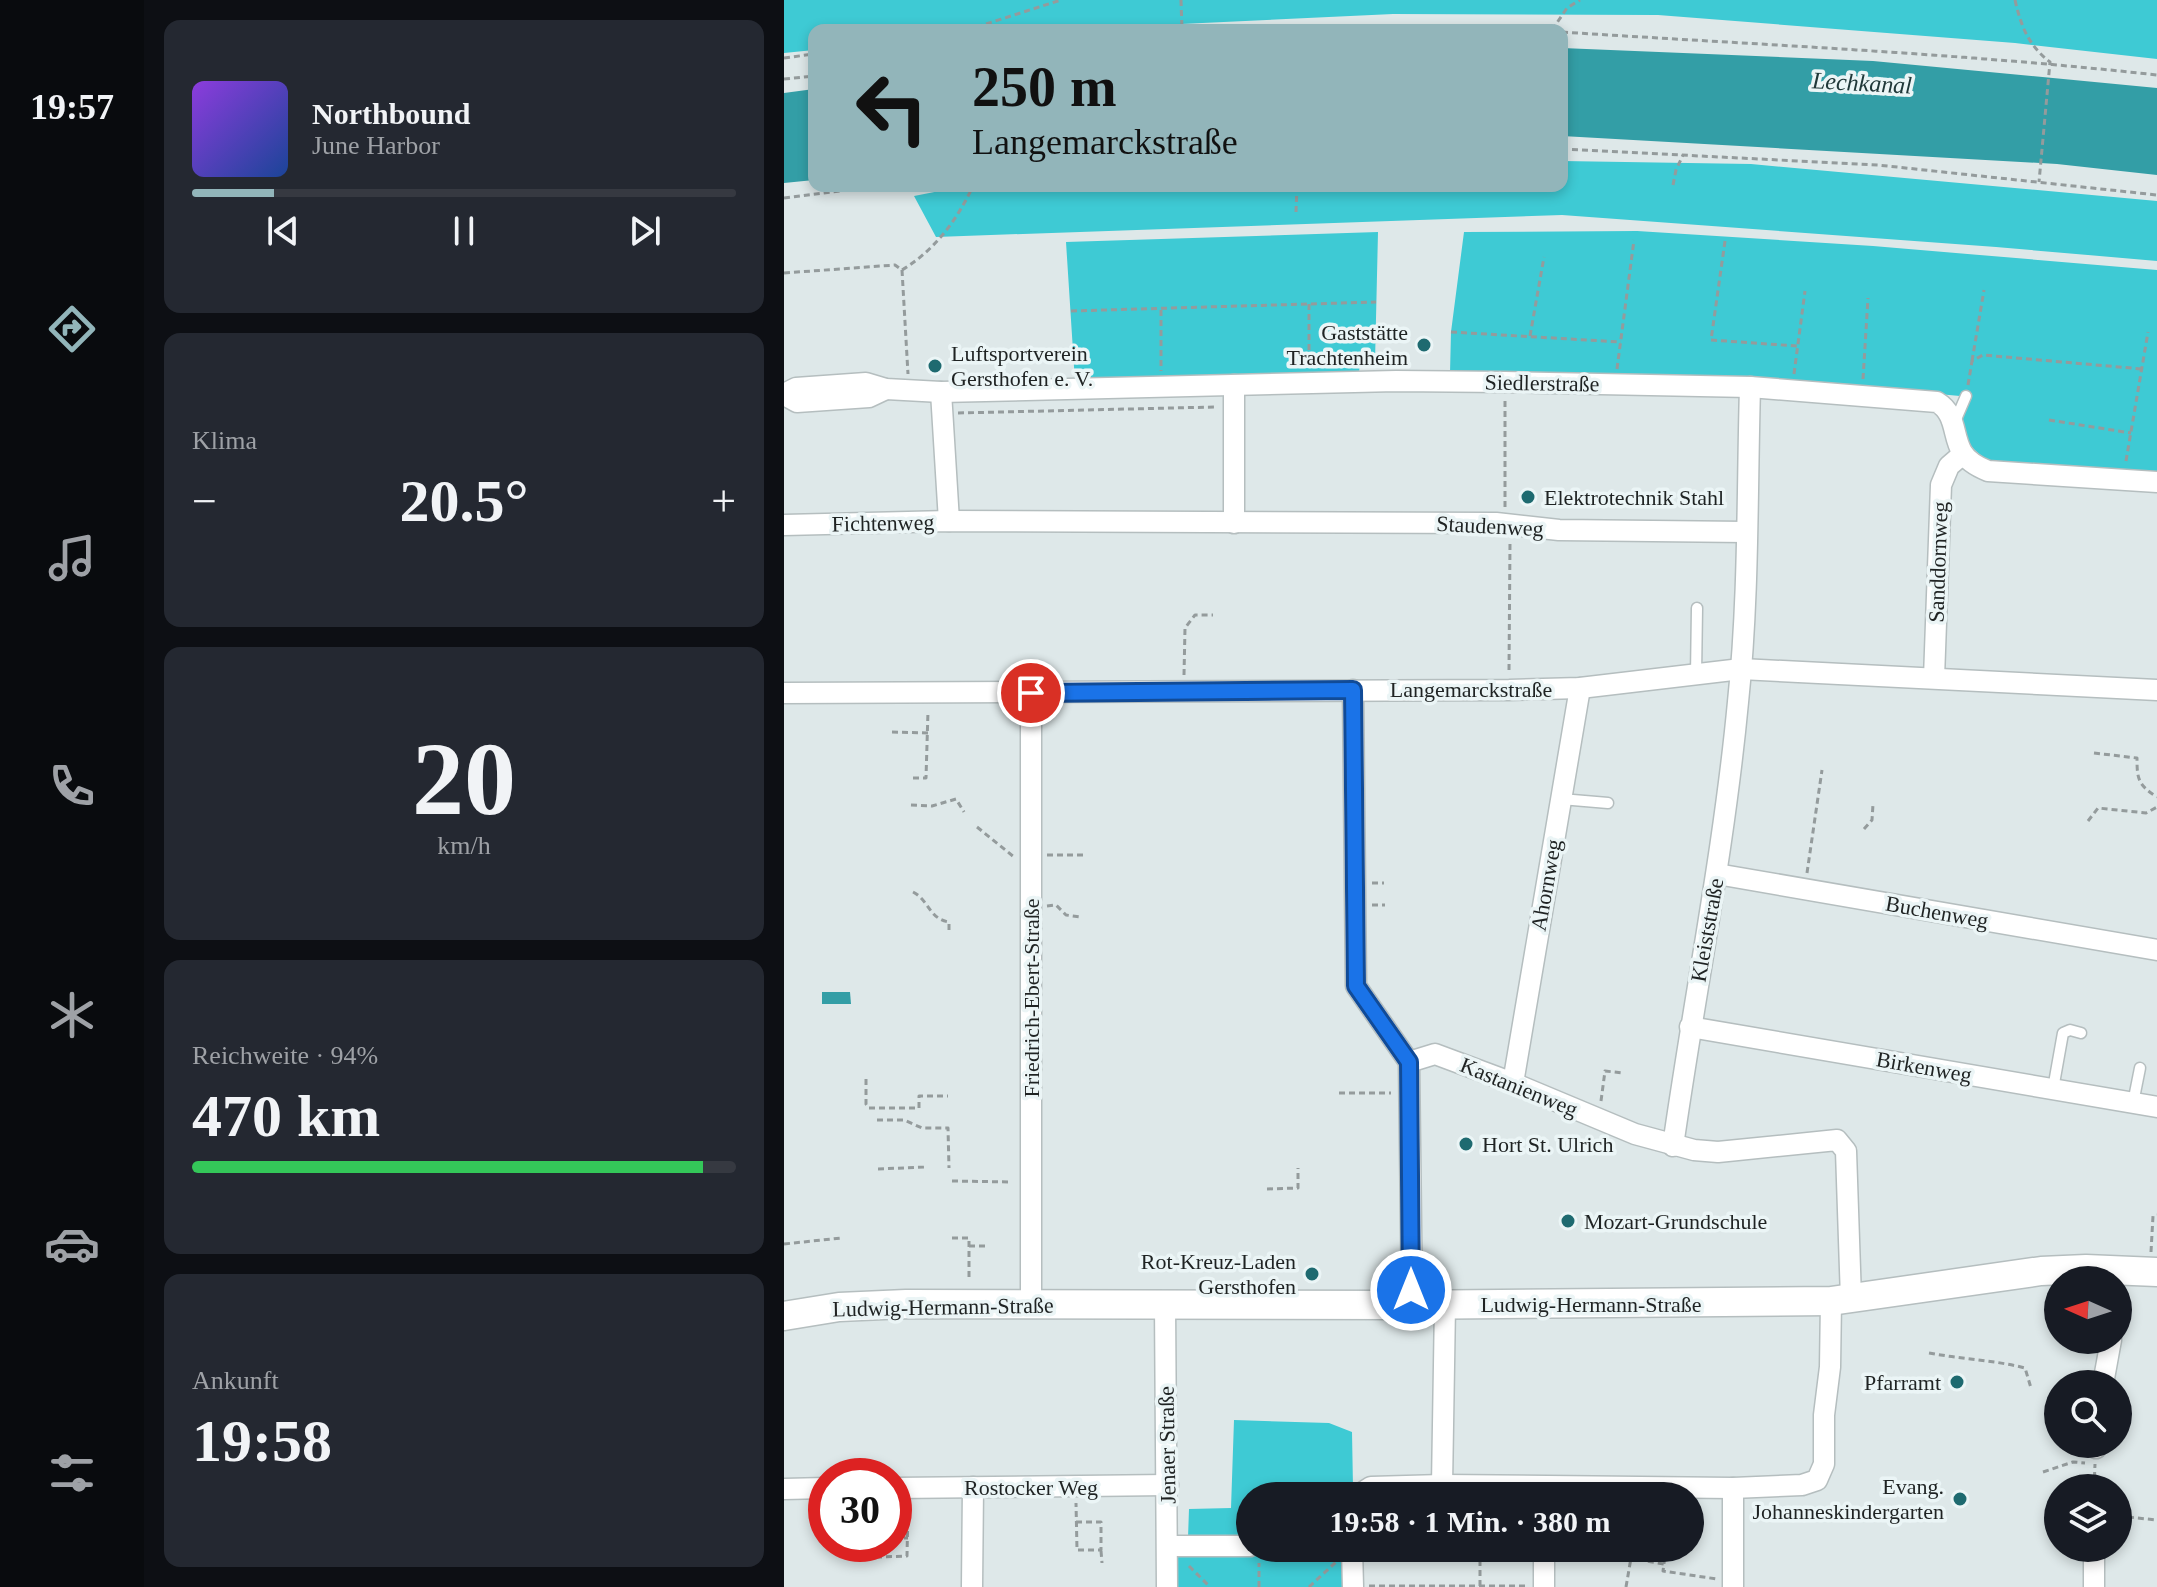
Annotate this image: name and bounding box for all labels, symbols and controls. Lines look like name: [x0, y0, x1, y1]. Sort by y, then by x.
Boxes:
icon: left: [840, 56, 944, 160]
text: 250 m: [972, 56, 1117, 118]
water label: Lechkanal: [1810, 67, 1913, 99]
text: 19:57: [30, 87, 114, 127]
text: Northbound: [312, 97, 470, 130]
text: Langemarckstraße: [972, 122, 1238, 162]
text: June Harbor: [312, 131, 440, 160]
icon: previous: [261, 209, 305, 253]
icon: pause: [442, 209, 486, 253]
icon: next: [623, 209, 667, 253]
icon: directions: [44, 301, 100, 357]
place label: Gaststätte Trachtenheim: [1287, 320, 1408, 370]
marker: Gaststätte Trachtenheim: [1415, 336, 1433, 354]
place label: Luftsportverein Gersthofen e. V.: [951, 341, 1093, 391]
marker: Luftsportverein Gersthofen e. V.: [926, 357, 944, 375]
street label: Siedlerstraße: [1484, 369, 1600, 397]
text: Klima: [192, 426, 257, 455]
text: 20.5°: [400, 468, 529, 534]
text: −: [192, 477, 217, 526]
text: +: [711, 477, 736, 526]
place label: Elektrotechnik Stahl: [1544, 485, 1724, 510]
marker: Elektrotechnik Stahl: [1519, 488, 1537, 506]
street label: Sanddornweg: [1923, 501, 1953, 623]
street label: Fichtenweg: [831, 510, 935, 536]
street label: Staudenweg: [1436, 511, 1544, 541]
icon: music: [44, 530, 100, 586]
pin: [997, 659, 1065, 727]
icon: arrive: [1009, 671, 1053, 715]
street label: Langemarckstraße: [1390, 677, 1552, 702]
text: 20: [412, 721, 516, 836]
icon: phone: [44, 758, 100, 814]
text: km/h: [437, 831, 491, 860]
street label: Ahornweg: [1526, 837, 1566, 933]
street label: Kleiststraße: [1686, 876, 1728, 984]
street label: Buchenweg: [1884, 891, 1990, 933]
street label: Friedrich-Ebert-Straße: [1019, 898, 1044, 1098]
icon: climate: [44, 987, 100, 1043]
text: Reichweite · 94%: [192, 1041, 378, 1070]
street label: Birkenweg: [1874, 1046, 1974, 1088]
street label: Kastanienweg: [1457, 1052, 1581, 1122]
text: 470 km: [192, 1083, 380, 1149]
place label: Hort St. Ulrich: [1482, 1132, 1613, 1157]
marker: Hort St. Ulrich: [1457, 1135, 1475, 1153]
place label: Mozart-Grundschule: [1584, 1209, 1767, 1234]
marker: Mozart-Grundschule: [1559, 1212, 1577, 1230]
icon: car: [44, 1216, 100, 1272]
position arrow: [1369, 1248, 1453, 1332]
place label: Rot-Kreuz-Laden Gersthofen: [1141, 1249, 1296, 1299]
marker: Rot-Kreuz-Laden Gersthofen: [1303, 1265, 1321, 1283]
north arrow: [2044, 1266, 2132, 1354]
map controls: [2044, 1266, 2132, 1562]
street label: Ludwig-Hermann-Straße: [1480, 1292, 1702, 1317]
street label: Ludwig-Hermann-Straße: [832, 1293, 1054, 1321]
text: Ankunft: [192, 1366, 279, 1395]
place label: Pfarramt: [1864, 1370, 1941, 1395]
button: search: [2044, 1370, 2132, 1458]
marker: Pfarramt: [1948, 1373, 1966, 1391]
street label: Jenaer Straße: [1153, 1386, 1181, 1504]
text: 19:58: [192, 1408, 332, 1474]
icon: filters: [44, 1445, 100, 1501]
speed limit sign: 30: [808, 1458, 912, 1562]
place label: Evang. Johanneskindergarten: [1753, 1474, 1944, 1524]
button: layers: [2044, 1474, 2132, 1562]
street label: Rostocker Weg: [964, 1475, 1098, 1500]
marker: Evang. Johanneskindergarten: [1951, 1490, 1969, 1508]
text: 19:58 · 1 Min. · 380 m: [1330, 1505, 1610, 1538]

